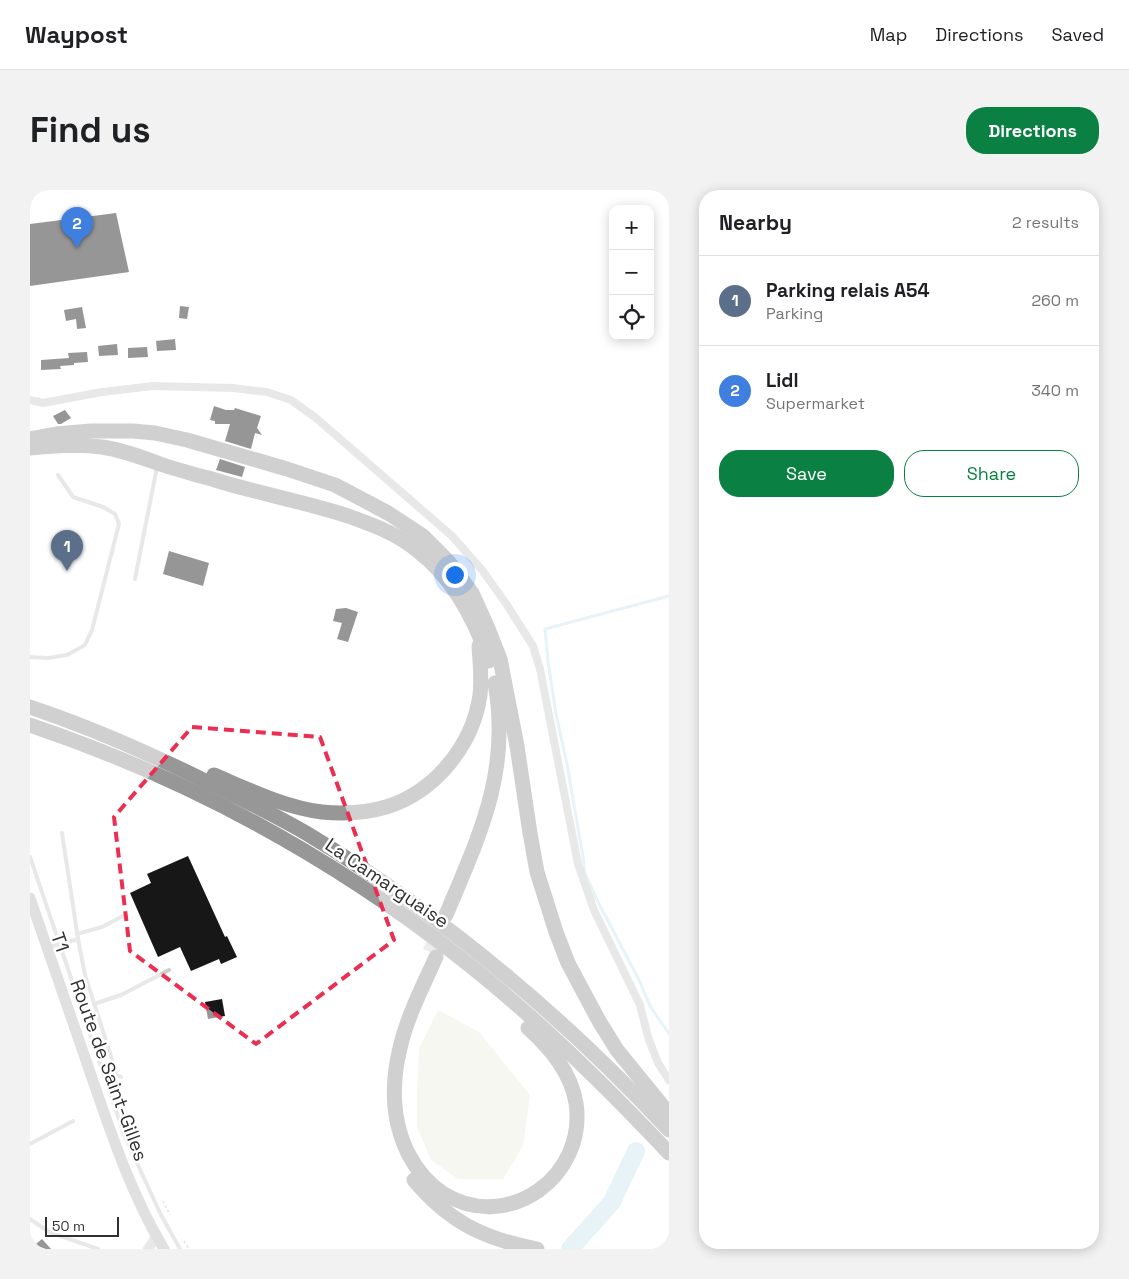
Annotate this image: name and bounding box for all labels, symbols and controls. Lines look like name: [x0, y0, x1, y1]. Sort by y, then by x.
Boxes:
text: Waypost: [25, 19, 128, 50]
text: Map: [870, 23, 907, 46]
text: Directions: [935, 23, 1024, 46]
text: Saved: [1052, 23, 1104, 46]
button: Directions: [966, 107, 1099, 154]
text: Find us: [30, 108, 151, 152]
map controls: [609, 205, 654, 340]
button: +: [609, 205, 654, 250]
pin: 2: [61, 207, 93, 248]
text: Nearby: [719, 209, 792, 236]
text: 2 results: [1012, 212, 1079, 233]
button: −: [609, 250, 654, 295]
text: Parking relais A54: [766, 278, 930, 303]
text: 1: [731, 290, 739, 311]
text: 260 m: [1031, 290, 1079, 311]
button: locate: [609, 295, 654, 340]
text: Parking: [766, 303, 823, 324]
text: Lidl: [766, 368, 799, 393]
text: 2: [730, 380, 740, 401]
text: 340 m: [1031, 380, 1079, 401]
text: Supermarket: [766, 393, 865, 414]
button: Save: [719, 450, 894, 497]
button: Share: [904, 450, 1079, 497]
pin: 1: [51, 530, 83, 571]
your location: [442, 562, 468, 588]
street label: La Camarguaise: [320, 832, 454, 934]
street label: T1: [45, 929, 75, 955]
street label: Route de Saint-Gilles: [64, 976, 154, 1164]
scale bar: [45, 1214, 119, 1237]
text: 50 m: [52, 1217, 85, 1235]

